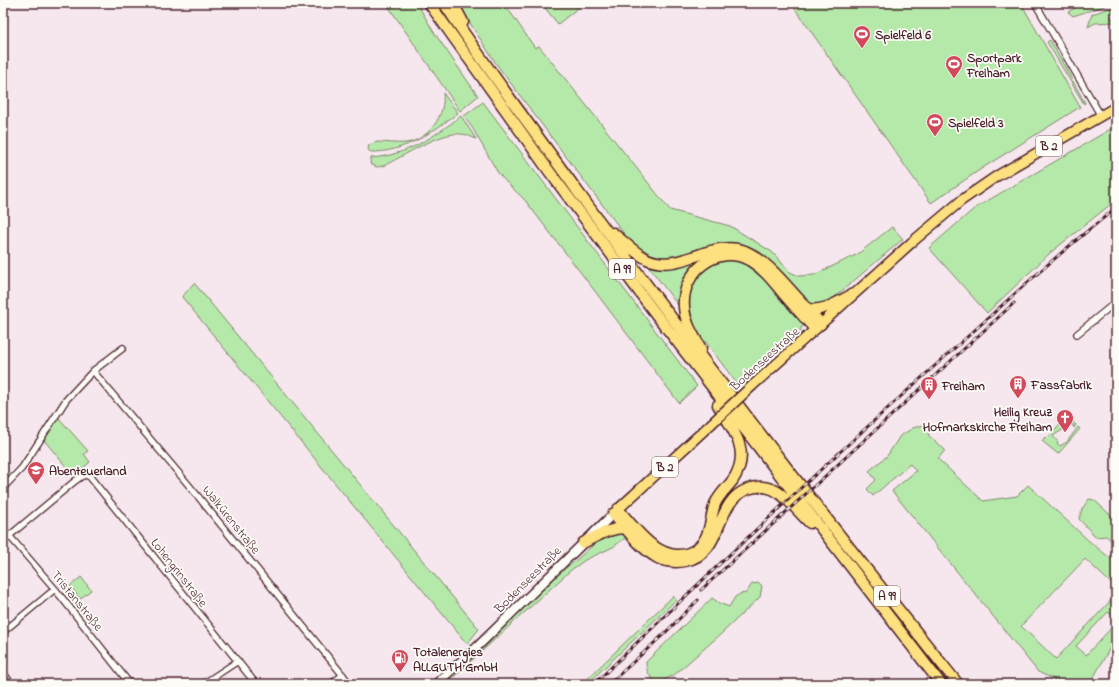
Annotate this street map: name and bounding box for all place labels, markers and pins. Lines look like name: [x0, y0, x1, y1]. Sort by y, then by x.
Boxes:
sports icon: Spielfeld 6: [852, 24, 872, 49]
place label: Spielfeld 6: [875, 26, 931, 45]
place label: Sportpark Freiham: [966, 49, 1022, 83]
sports icon: Sportpark Freiham: [944, 54, 964, 79]
sports icon: Spielfeld 3: [925, 112, 945, 137]
place label: Spielfeld 3: [948, 114, 1004, 133]
building icon: Fassfabrik: [1008, 374, 1028, 399]
building icon: Freiham: [919, 375, 939, 400]
place label: Fassfabrik: [1030, 376, 1092, 395]
place label: Freiham: [941, 377, 985, 396]
place label: Heilig Kreuz Hofmarkskirche Freiham: [923, 403, 1053, 437]
church icon: Heilig Kreuz Hofmarkskirche Freiham: [1055, 408, 1075, 433]
school or university icon: Abenteuerland: [26, 460, 46, 485]
place label: Abenteuerland: [49, 462, 127, 481]
place label: Totalenergies ALLGUTH GmbH: [413, 643, 498, 677]
fuel station icon: Totalenergies ALLGUTH GmbH: [390, 648, 410, 673]

